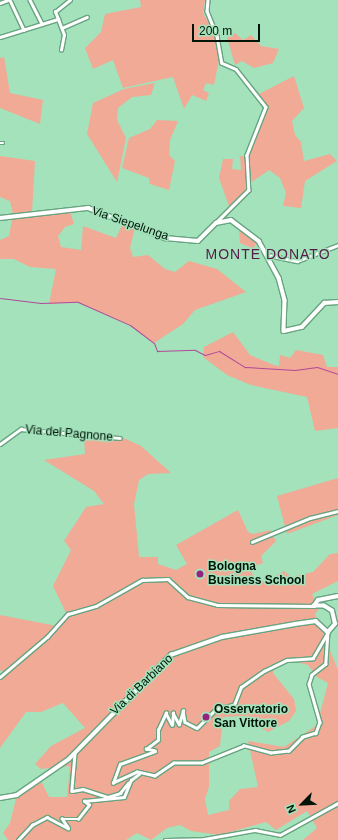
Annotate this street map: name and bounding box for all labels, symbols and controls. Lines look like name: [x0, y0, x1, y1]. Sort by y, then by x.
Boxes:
scale bar: [194, 16, 262, 42]
text: 200 m: [199, 24, 232, 38]
street label: Via Siepelunga: [90, 204, 170, 244]
district label: MONTE DONATO: [205, 246, 331, 262]
street label: Via del Pagnone: [25, 423, 113, 445]
place label: Bologna Business School: [208, 560, 305, 588]
marker: Bologna Business School: [195, 569, 205, 579]
street label: Via di Barbiano: [108, 652, 176, 718]
place label: Osservatorio San Vittore: [214, 703, 288, 731]
marker: Osservatorio San Vittore: [201, 712, 211, 722]
north arrow: [282, 784, 322, 824]
text: N: [284, 803, 298, 815]

